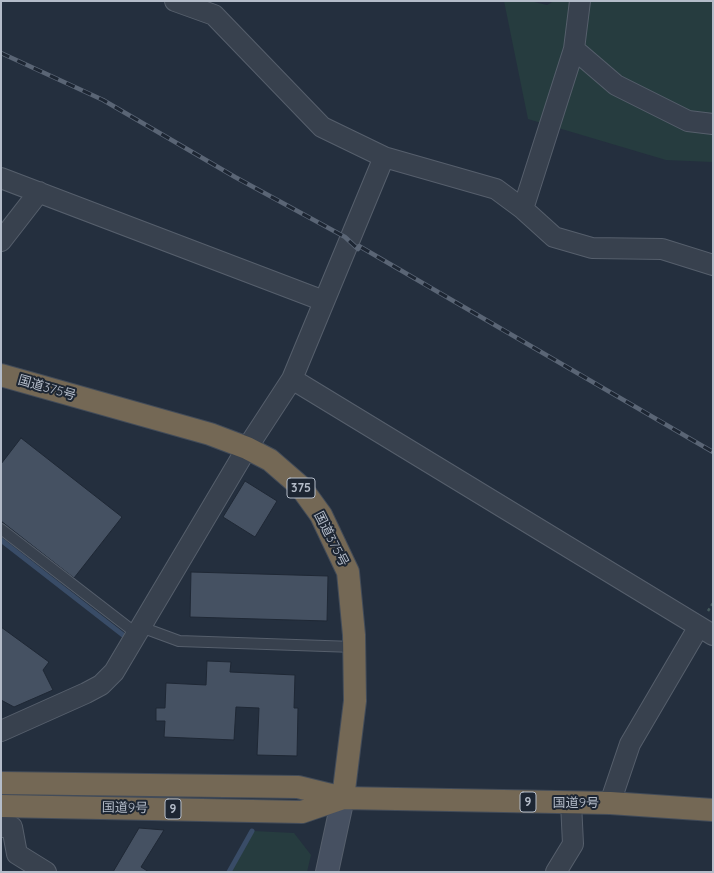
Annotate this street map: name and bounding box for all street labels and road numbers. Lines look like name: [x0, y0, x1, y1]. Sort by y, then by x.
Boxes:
street label: 国道375号: [16, 372, 78, 404]
road number: 375: [287, 478, 315, 498]
street label: 国道375号: [311, 509, 351, 569]
road number: 9: [520, 792, 536, 812]
street label: 国道9号: [553, 795, 599, 811]
road number: 9: [165, 799, 181, 819]
street label: 国道9号: [102, 800, 148, 816]

